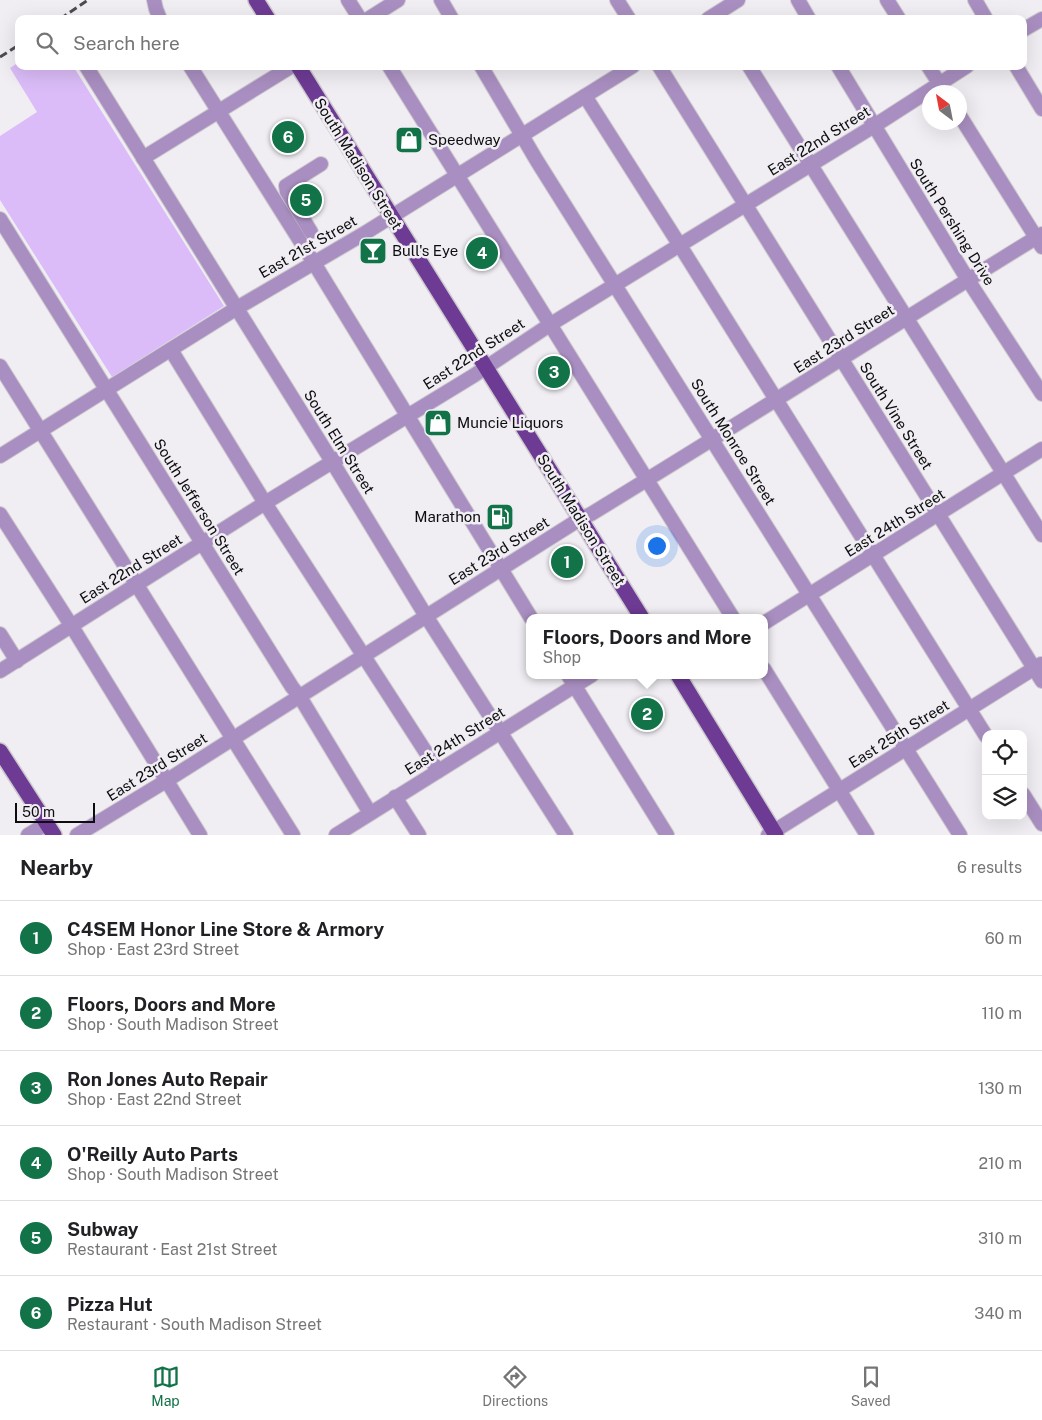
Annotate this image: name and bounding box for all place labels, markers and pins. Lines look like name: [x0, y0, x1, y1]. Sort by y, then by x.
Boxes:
pin: 6: [272, 118, 304, 156]
shop icon: Speedway: [394, 125, 424, 155]
place label: Speedway: [428, 131, 501, 148]
pin: 5: [290, 181, 322, 219]
pin: 4: [466, 234, 498, 272]
bar icon: Bull's Eye: [358, 236, 388, 266]
place label: Bull's Eye: [392, 242, 458, 259]
pin: 3: [538, 353, 570, 391]
shop icon: Muncie Liquors: [423, 408, 453, 438]
place label: Muncie Liquors: [457, 414, 563, 431]
fuel station icon: Marathon: [485, 502, 515, 532]
place label: Marathon: [414, 508, 481, 525]
pin: 1: [551, 543, 583, 581]
pin: 2: [631, 695, 663, 733]

